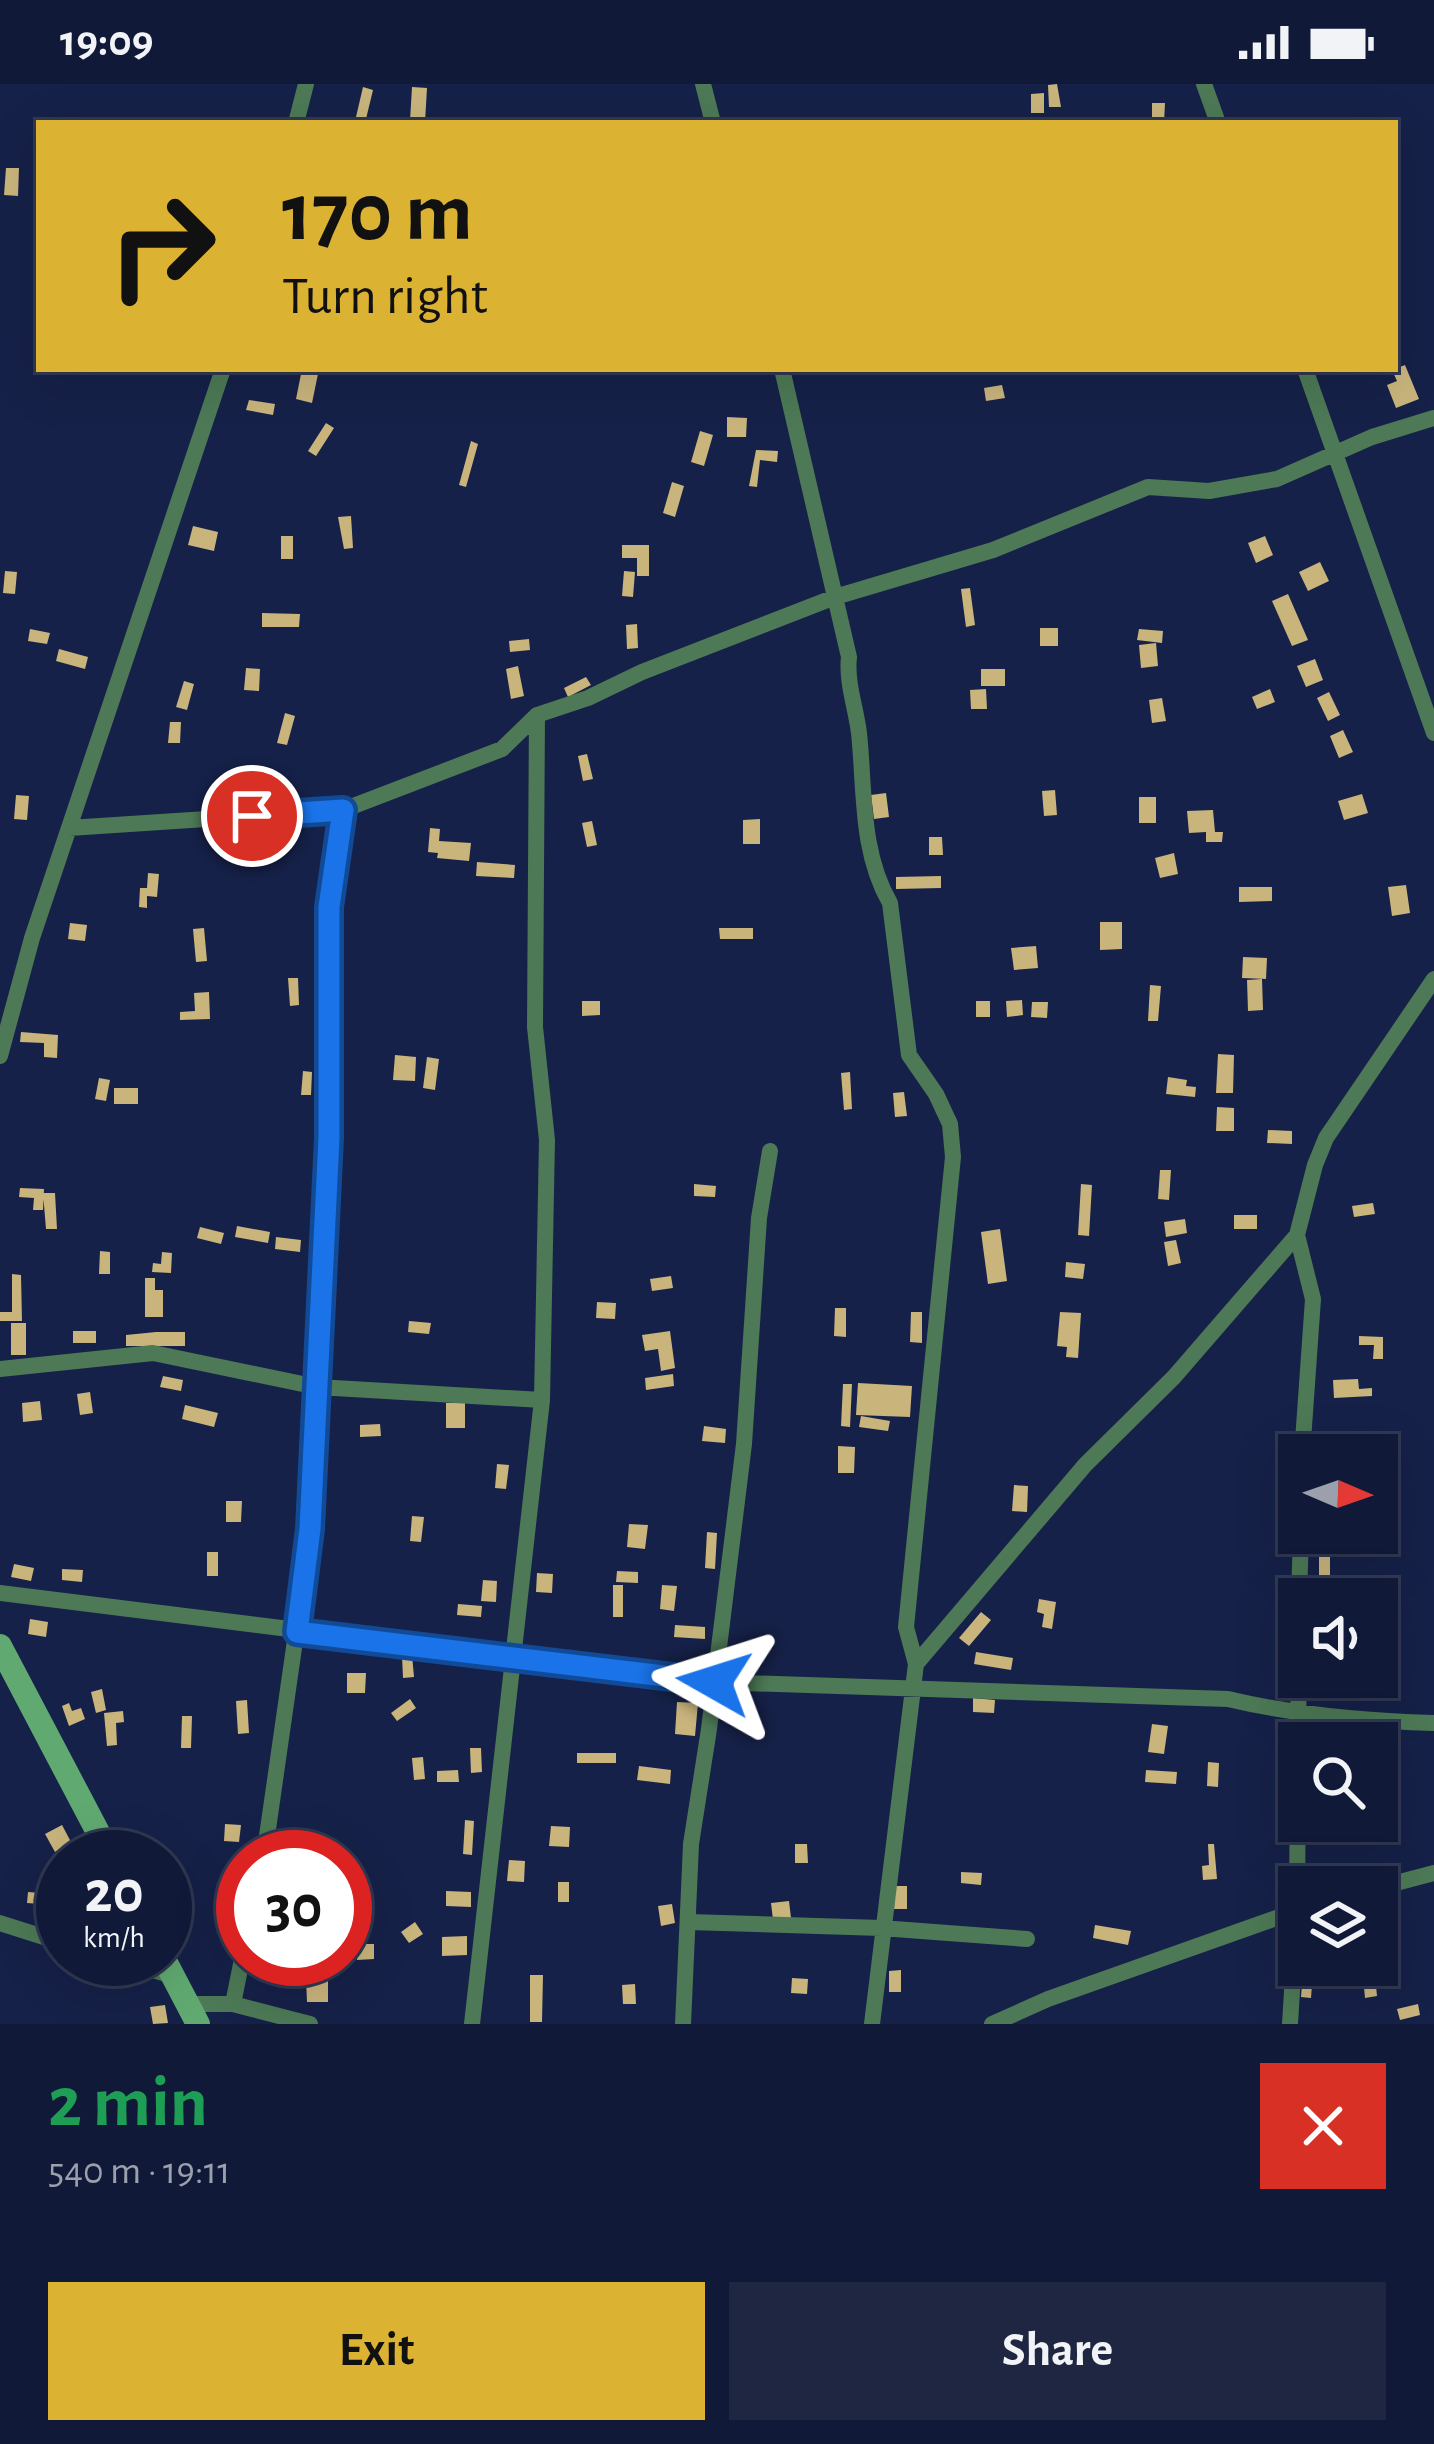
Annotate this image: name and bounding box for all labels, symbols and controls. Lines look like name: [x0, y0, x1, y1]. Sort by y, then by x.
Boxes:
text: 19:09: [60, 19, 153, 64]
icon: right: [84, 168, 240, 324]
text: 170 m: [282, 172, 473, 256]
text: Turn right: [282, 270, 488, 324]
pin: [201, 765, 303, 867]
icon: arrive: [219, 783, 285, 849]
north arrow: [1278, 1434, 1398, 1554]
map controls: [1278, 1434, 1398, 1986]
button: sound: [1278, 1578, 1398, 1698]
position arrow: [651, 1619, 777, 1745]
button: search: [1278, 1722, 1398, 1842]
speed limit sign: 30: [216, 1830, 372, 1986]
text: 20: [84, 1863, 144, 1923]
button: layers: [1278, 1866, 1398, 1986]
text: km/h: [83, 1923, 145, 1953]
button: close: [1260, 2063, 1386, 2189]
text: 2 min: [48, 2067, 208, 2139]
text: 540 m · 19:11: [48, 2152, 231, 2191]
button: Exit: [48, 2282, 705, 2420]
button: Share: [729, 2282, 1386, 2420]

